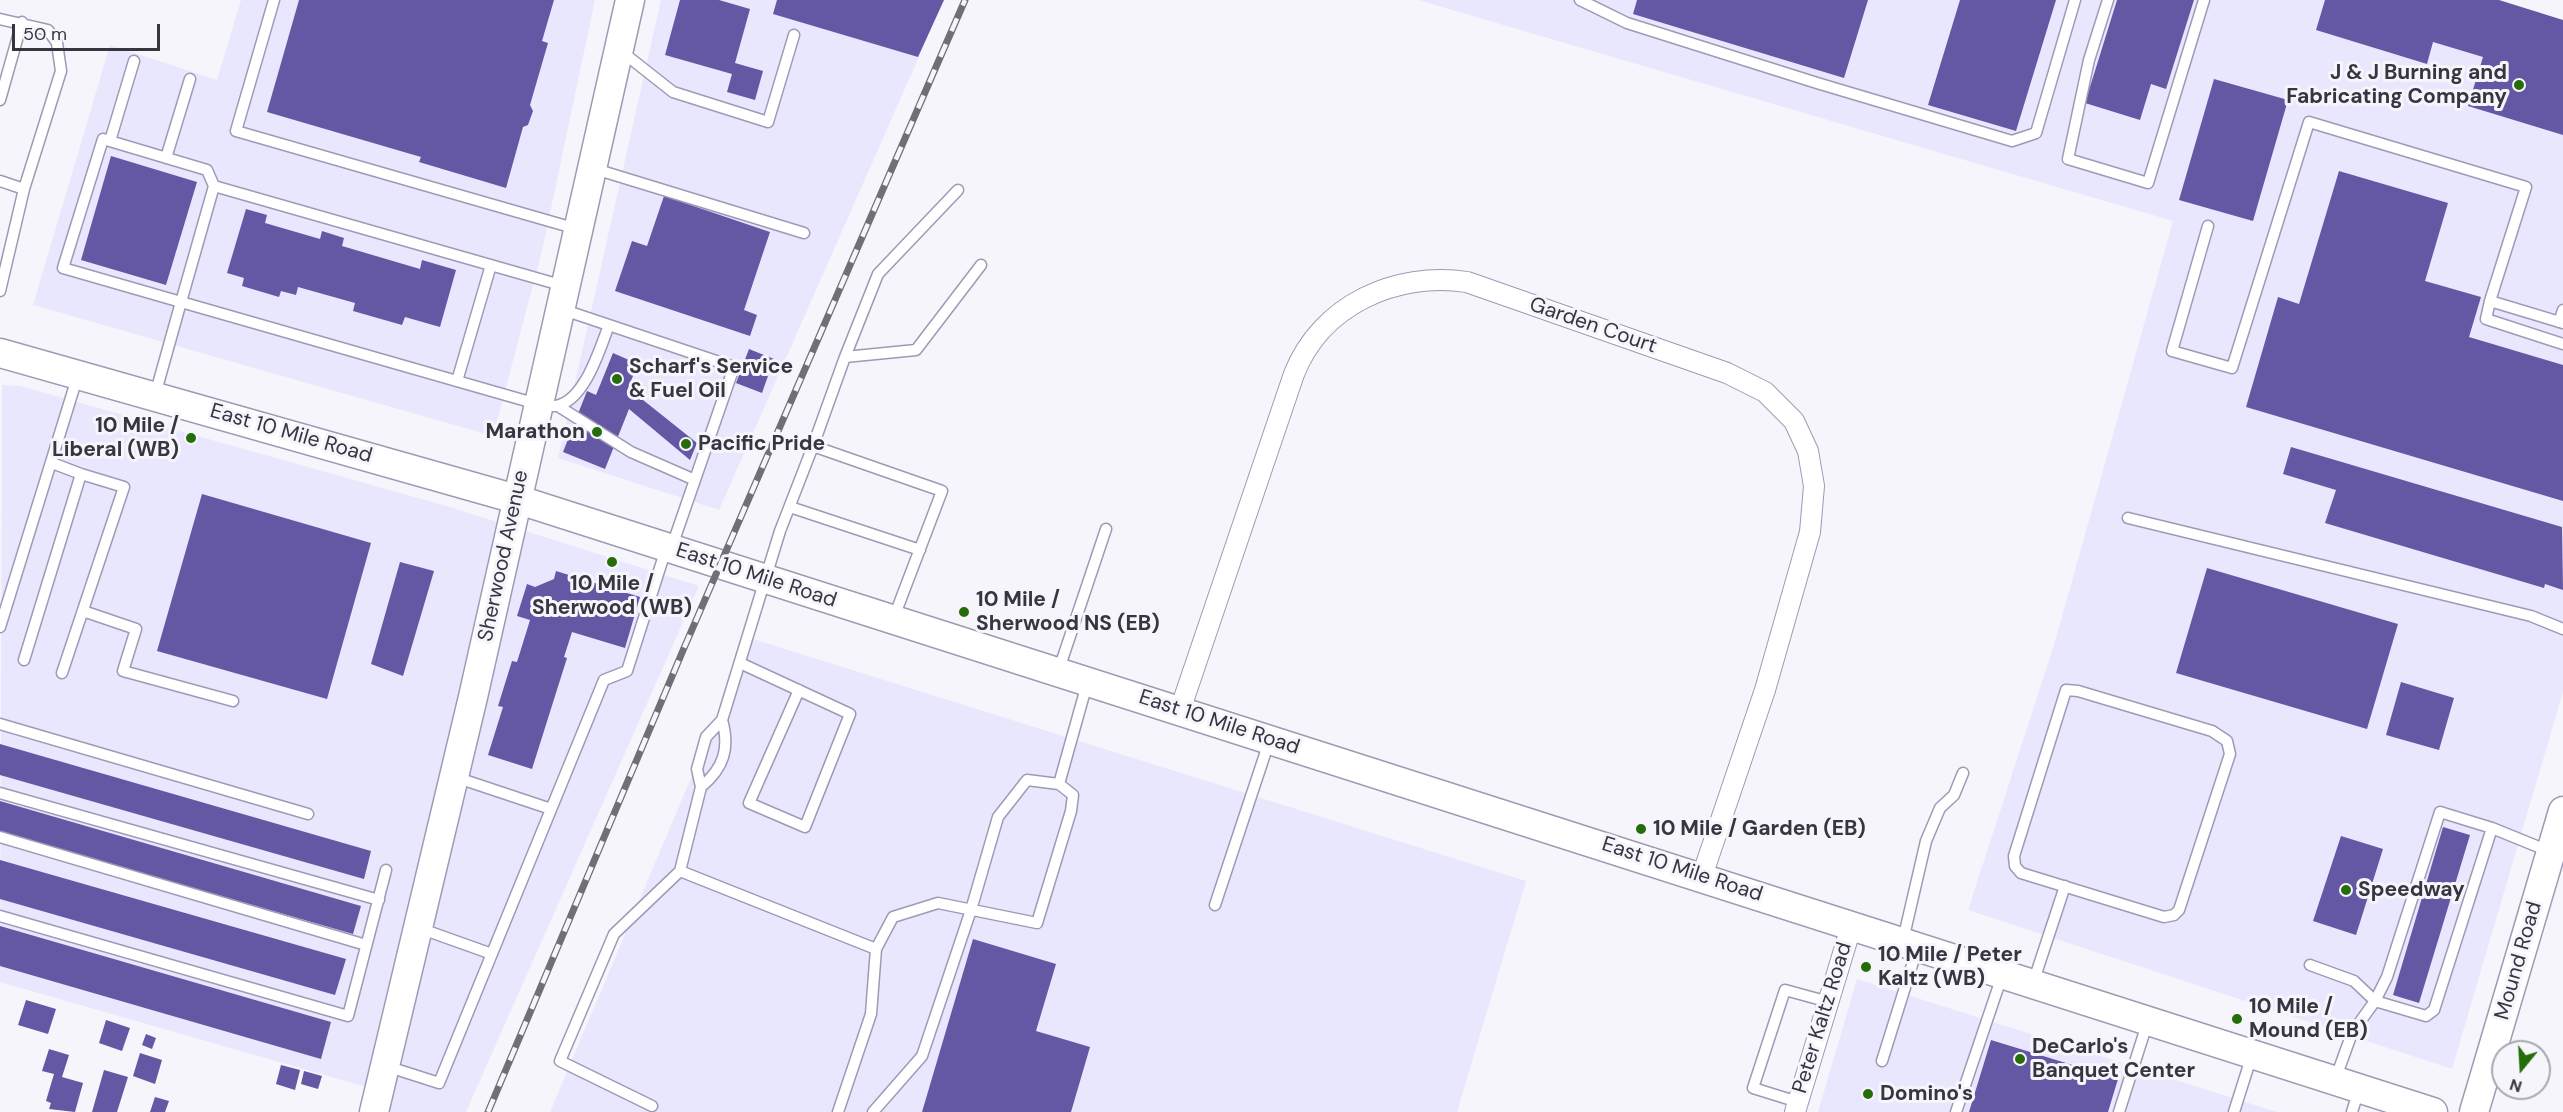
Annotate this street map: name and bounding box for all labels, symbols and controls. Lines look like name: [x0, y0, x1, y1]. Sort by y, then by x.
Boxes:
scale bar: [15, 12, 164, 50]
text: 50 m: [23, 22, 67, 46]
place label: J & J Burning and Fabricating Company: [2286, 60, 2507, 110]
marker: J & J Burning and Fabricating Company: [2512, 78, 2526, 92]
street label: Garden Court: [1526, 292, 1660, 360]
place label: Scharf's Service & Fuel Oil: [629, 354, 793, 404]
marker: Scharf's Service & Fuel Oil: [610, 372, 624, 386]
street label: East 10 Mile Road: [207, 399, 375, 469]
place label: 10 Mile / Liberal (WB): [52, 413, 179, 463]
place label: Marathon: [485, 419, 585, 445]
marker: Marathon: [590, 425, 604, 439]
marker: 10 Mile / Liberal (WB): [184, 431, 198, 445]
place label: Pacific Pride: [698, 431, 825, 457]
marker: Pacific Pride: [679, 437, 693, 451]
street label: Sherwood Avenue: [474, 468, 534, 644]
street label: East 10 Mile Road: [672, 538, 840, 614]
marker: 10 Mile / Sherwood (WB): [605, 555, 619, 569]
place label: 10 Mile / Sherwood (WB): [532, 571, 692, 621]
place label: 10 Mile / Sherwood NS (EB): [976, 587, 1160, 637]
marker: 10 Mile / Sherwood NS (EB): [957, 605, 971, 619]
street label: East 10 Mile Road: [1135, 685, 1303, 761]
place label: 10 Mile / Garden (EB): [1653, 816, 1866, 842]
marker: 10 Mile / Garden (EB): [1634, 822, 1648, 836]
street label: East 10 Mile Road: [1598, 832, 1766, 908]
place label: Speedway: [2358, 877, 2465, 903]
marker: Speedway: [2339, 883, 2353, 897]
street label: Mound Road: [2490, 899, 2548, 1023]
street label: Peter Kaltz Road: [1788, 939, 1858, 1097]
place label: 10 Mile / Peter Kaltz (WB): [1878, 942, 2022, 992]
marker: 10 Mile / Peter Kaltz (WB): [1859, 960, 1873, 974]
place label: 10 Mile / Mound (EB): [2249, 994, 2368, 1044]
marker: 10 Mile / Mound (EB): [2230, 1012, 2244, 1026]
place label: DeCarlo's Banquet Center: [2032, 1034, 2195, 1084]
north arrow: [2491, 1040, 2551, 1100]
marker: DeCarlo's Banquet Center: [2013, 1052, 2027, 1066]
text: N: [2507, 1074, 2525, 1097]
place label: Domino's: [1880, 1081, 1973, 1107]
marker: Domino's: [1861, 1087, 1875, 1101]

